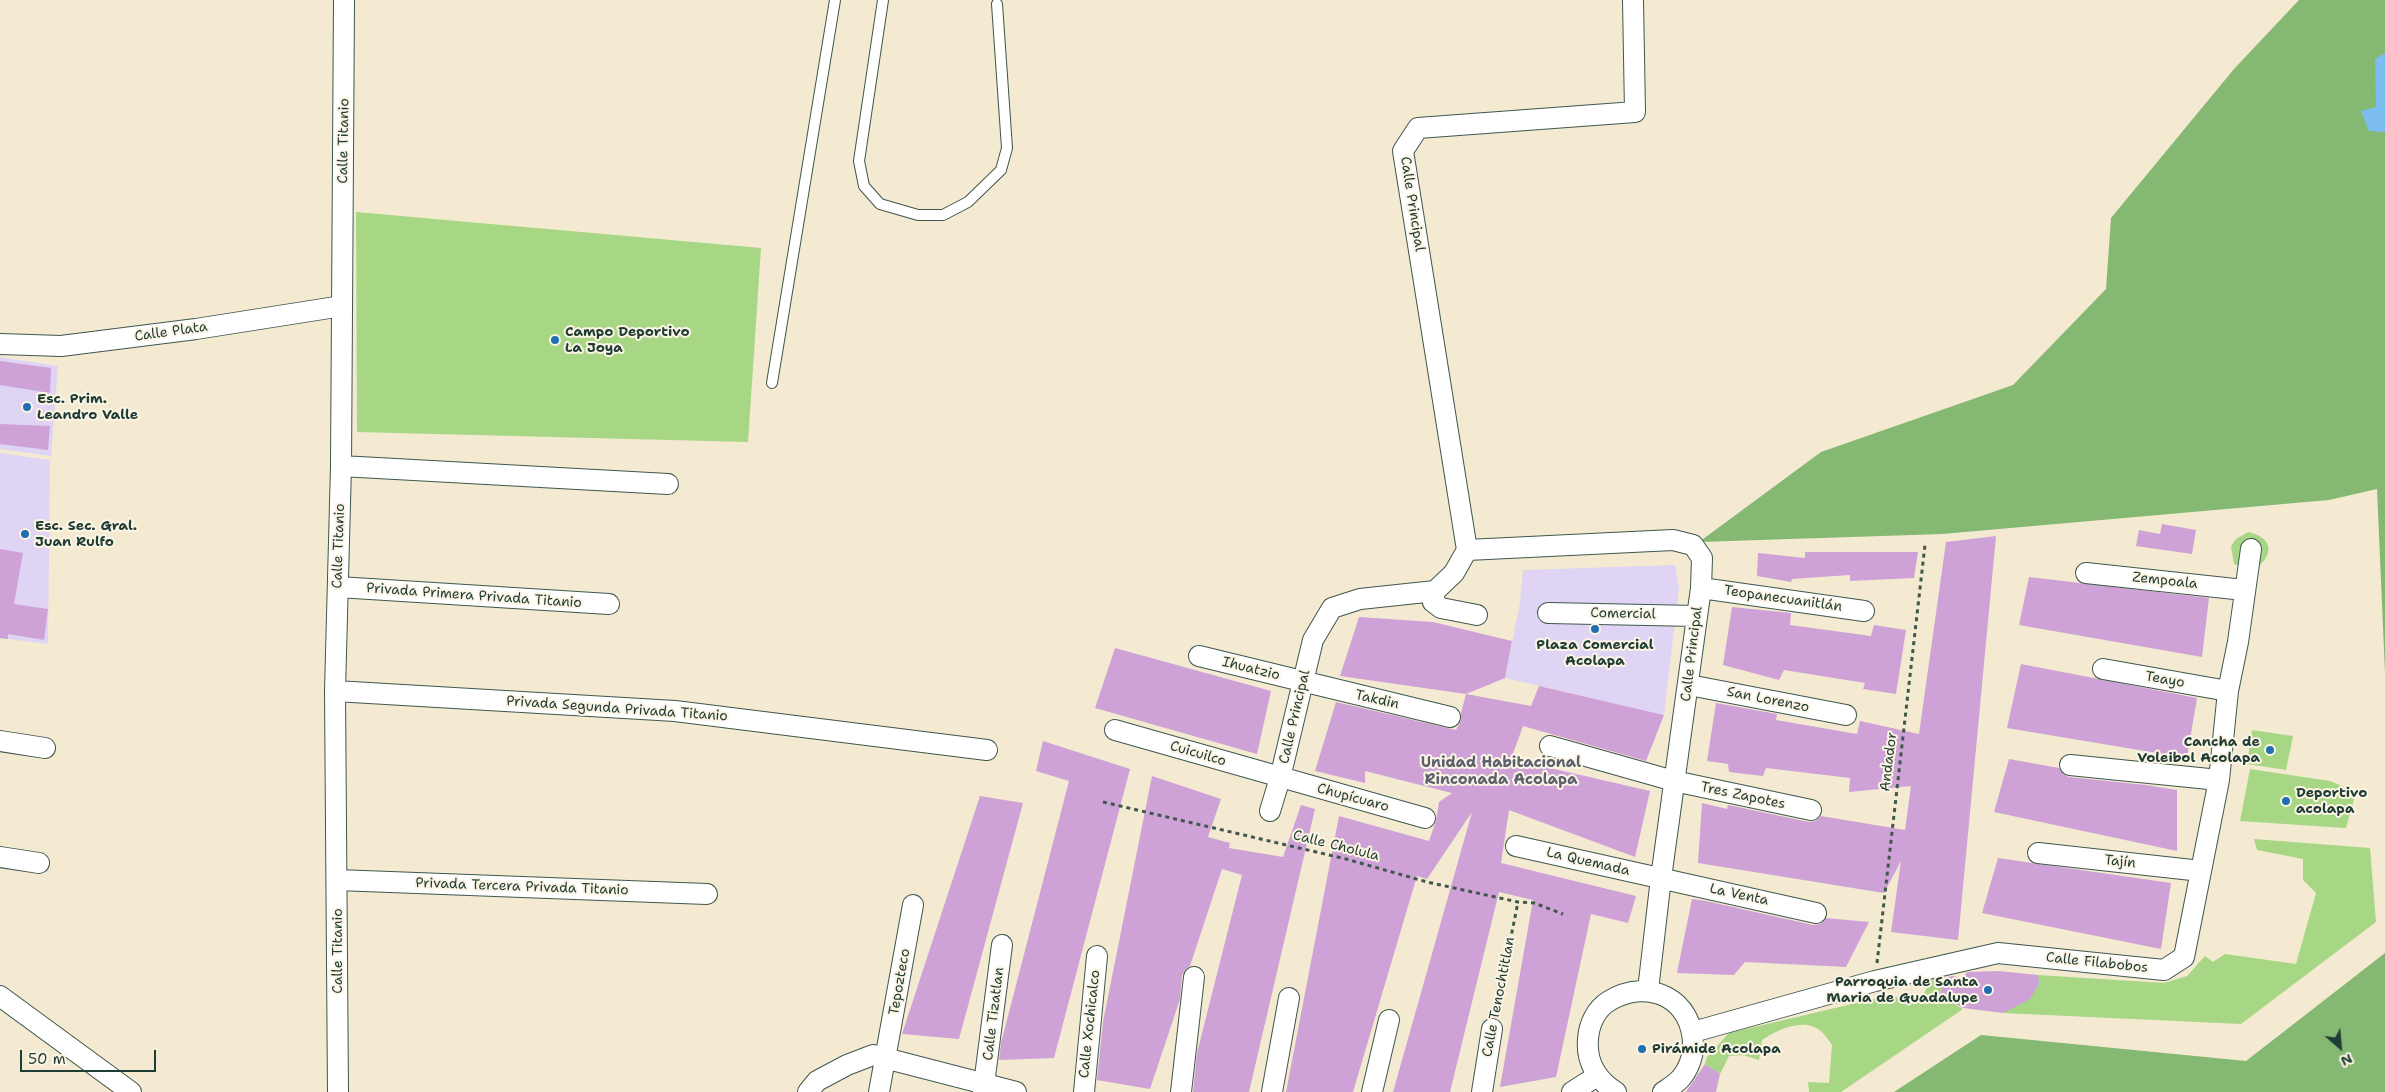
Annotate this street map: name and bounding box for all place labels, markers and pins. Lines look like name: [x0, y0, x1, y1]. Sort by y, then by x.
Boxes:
place label: Campo Deportivo La Joya: [565, 324, 690, 357]
marker: Campo Deportivo La Joya: [549, 334, 561, 346]
place label: Esc. Prim. Leandro Valle: [37, 391, 138, 424]
marker: Esc. Prim. Leandro Valle: [21, 401, 33, 413]
place label: Esc. Sec. Gral. Juan Rulfo: [35, 518, 137, 550]
marker: Esc. Sec. Gral. Juan Rulfo: [19, 528, 31, 540]
marker: Plaza Comercial Acolapa: [1589, 623, 1601, 635]
place label: Plaza Comercial Acolapa: [1536, 637, 1654, 670]
place label: Cancha de Voleibol Acolapa: [2137, 734, 2260, 766]
marker: Cancha de Voleibol Acolapa: [2264, 744, 2276, 756]
place label: Deportivo acolapa: [2296, 785, 2367, 818]
marker: Deportivo acolapa: [2280, 795, 2292, 807]
place label: Parroquia de Santa Maria de Guadalupe: [1827, 974, 1978, 1006]
marker: Parroquia de Santa Maria de Guadalupe: [1982, 984, 1994, 996]
place label: Pirámide Acolapa: [1652, 1041, 1781, 1057]
marker: Pirámide Acolapa: [1636, 1043, 1648, 1055]

